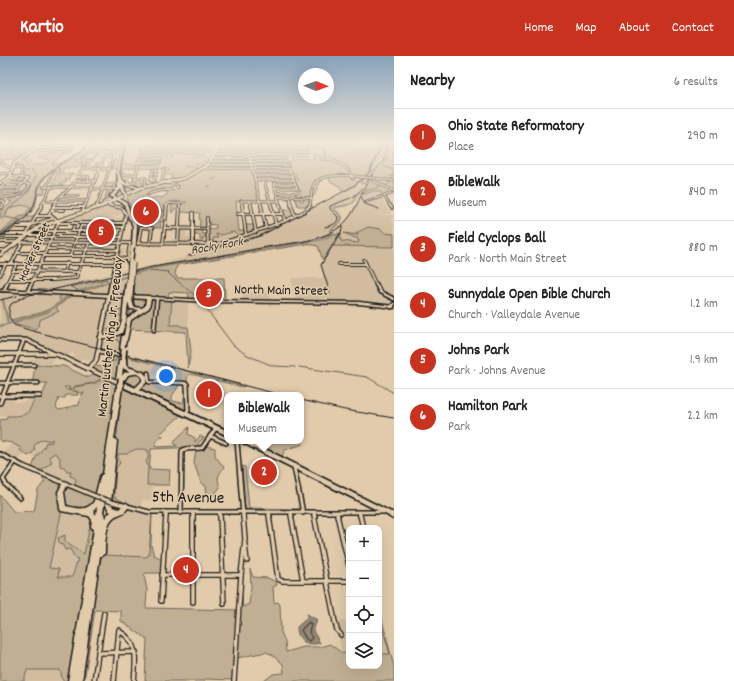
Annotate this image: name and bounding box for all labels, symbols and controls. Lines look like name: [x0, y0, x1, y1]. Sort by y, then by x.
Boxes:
text: Kartio: [20, 15, 64, 42]
text: Home: [524, 18, 553, 38]
text: Map: [575, 18, 597, 38]
text: About: [619, 18, 650, 38]
text: Contact: [672, 18, 714, 38]
north arrow: [298, 68, 334, 104]
text: Nearby: [410, 70, 454, 94]
text: 6 results: [674, 73, 718, 92]
text: Ohio State Reformatory: [448, 116, 584, 138]
text: 1: [422, 127, 424, 146]
text: 290 m: [687, 127, 718, 146]
text: Place: [448, 138, 474, 157]
text: BibleWalk: [448, 172, 500, 194]
text: 2: [420, 183, 426, 202]
text: 840 m: [688, 183, 718, 202]
text: Museum: [448, 194, 487, 213]
pin: 6: [133, 197, 159, 227]
pin: 5: [88, 217, 114, 247]
street label: Harker Street: [14, 219, 56, 284]
text: Field Cyclops Ball: [448, 228, 546, 250]
water label: Rocky Fork: [189, 233, 246, 261]
text: 3: [420, 239, 426, 258]
text: 880 m: [689, 239, 718, 258]
text: Park · North Main Street: [448, 250, 567, 269]
street label: Martin Luther King Jr. Freeway: [93, 256, 129, 418]
pin: 3: [196, 279, 222, 309]
street label: North Main Street: [234, 280, 328, 302]
text: Sunnydale Open Bible Church: [448, 284, 610, 306]
text: 4: [420, 295, 426, 314]
text: 1.2 km: [690, 295, 718, 314]
text: Church · Valleydale Avenue: [448, 306, 580, 325]
text: Johns Park: [448, 340, 509, 362]
text: 5: [420, 351, 426, 370]
text: 1.9 km: [690, 351, 718, 370]
text: Park · Johns Avenue: [448, 362, 546, 381]
your location: [156, 366, 176, 386]
pin: 1: [196, 379, 222, 409]
popup: [224, 392, 304, 444]
text: Hamilton Park: [448, 396, 527, 418]
text: BibleWalk: [238, 398, 290, 420]
text: 6: [420, 407, 426, 426]
text: 2.2 km: [687, 407, 718, 426]
text: Park: [448, 418, 470, 437]
text: Museum: [238, 420, 277, 439]
pin: 2: [251, 457, 277, 487]
street label: 5th Avenue: [152, 486, 224, 512]
map controls: [346, 525, 382, 669]
button: +: [346, 525, 382, 561]
pin: 4: [173, 555, 199, 585]
button: −: [346, 561, 382, 597]
button: locate: [346, 597, 382, 633]
button: layers: [346, 633, 382, 669]

